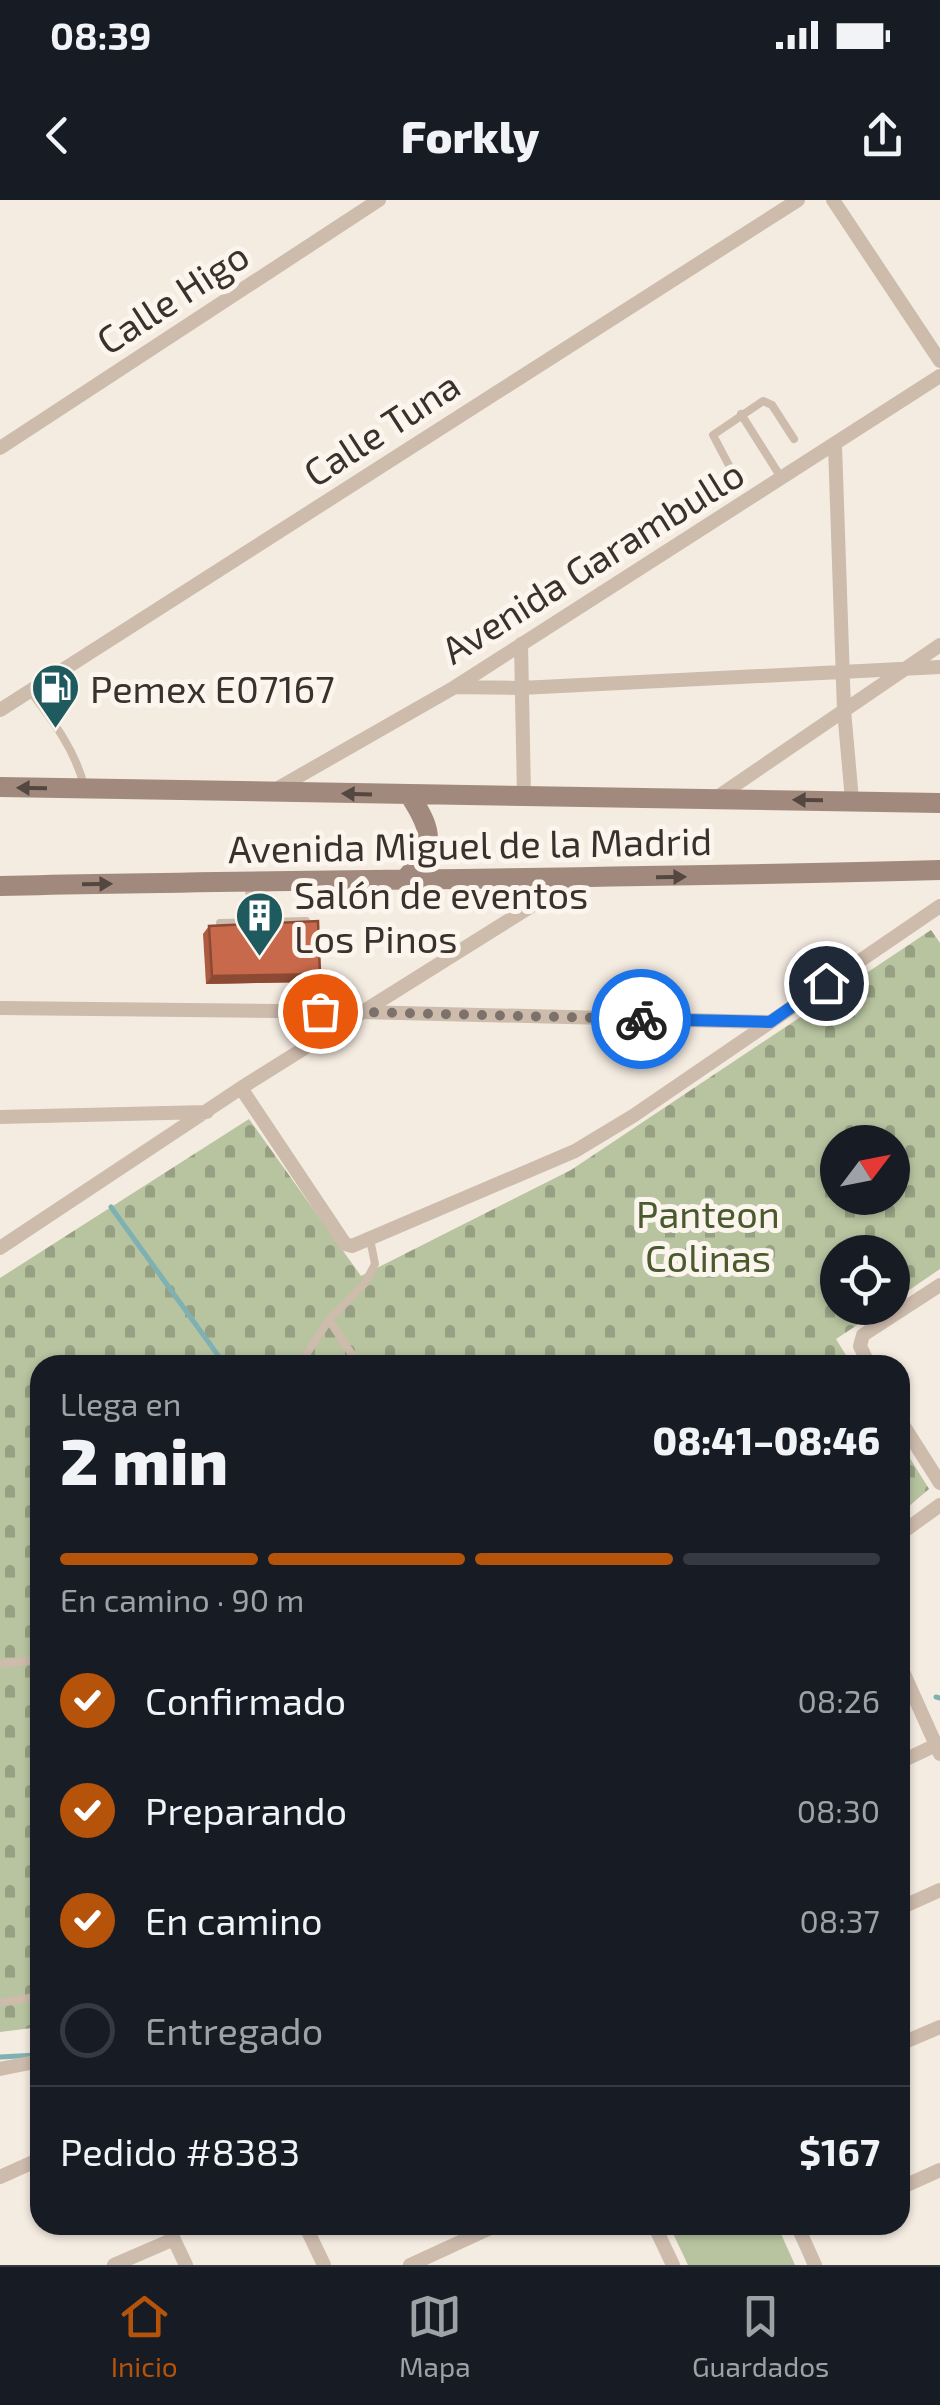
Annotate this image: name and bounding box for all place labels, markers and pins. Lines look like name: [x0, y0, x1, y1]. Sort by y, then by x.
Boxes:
fuel station icon: Pemex E07167: [29, 662, 81, 730]
place label: Pemex E07167: [90, 665, 335, 711]
place label: Salón de eventos Los Pinos: [294, 871, 588, 961]
building icon: Salón de eventos Los Pinos: [233, 890, 285, 958]
pin: [784, 941, 869, 1026]
pin: [278, 969, 363, 1054]

